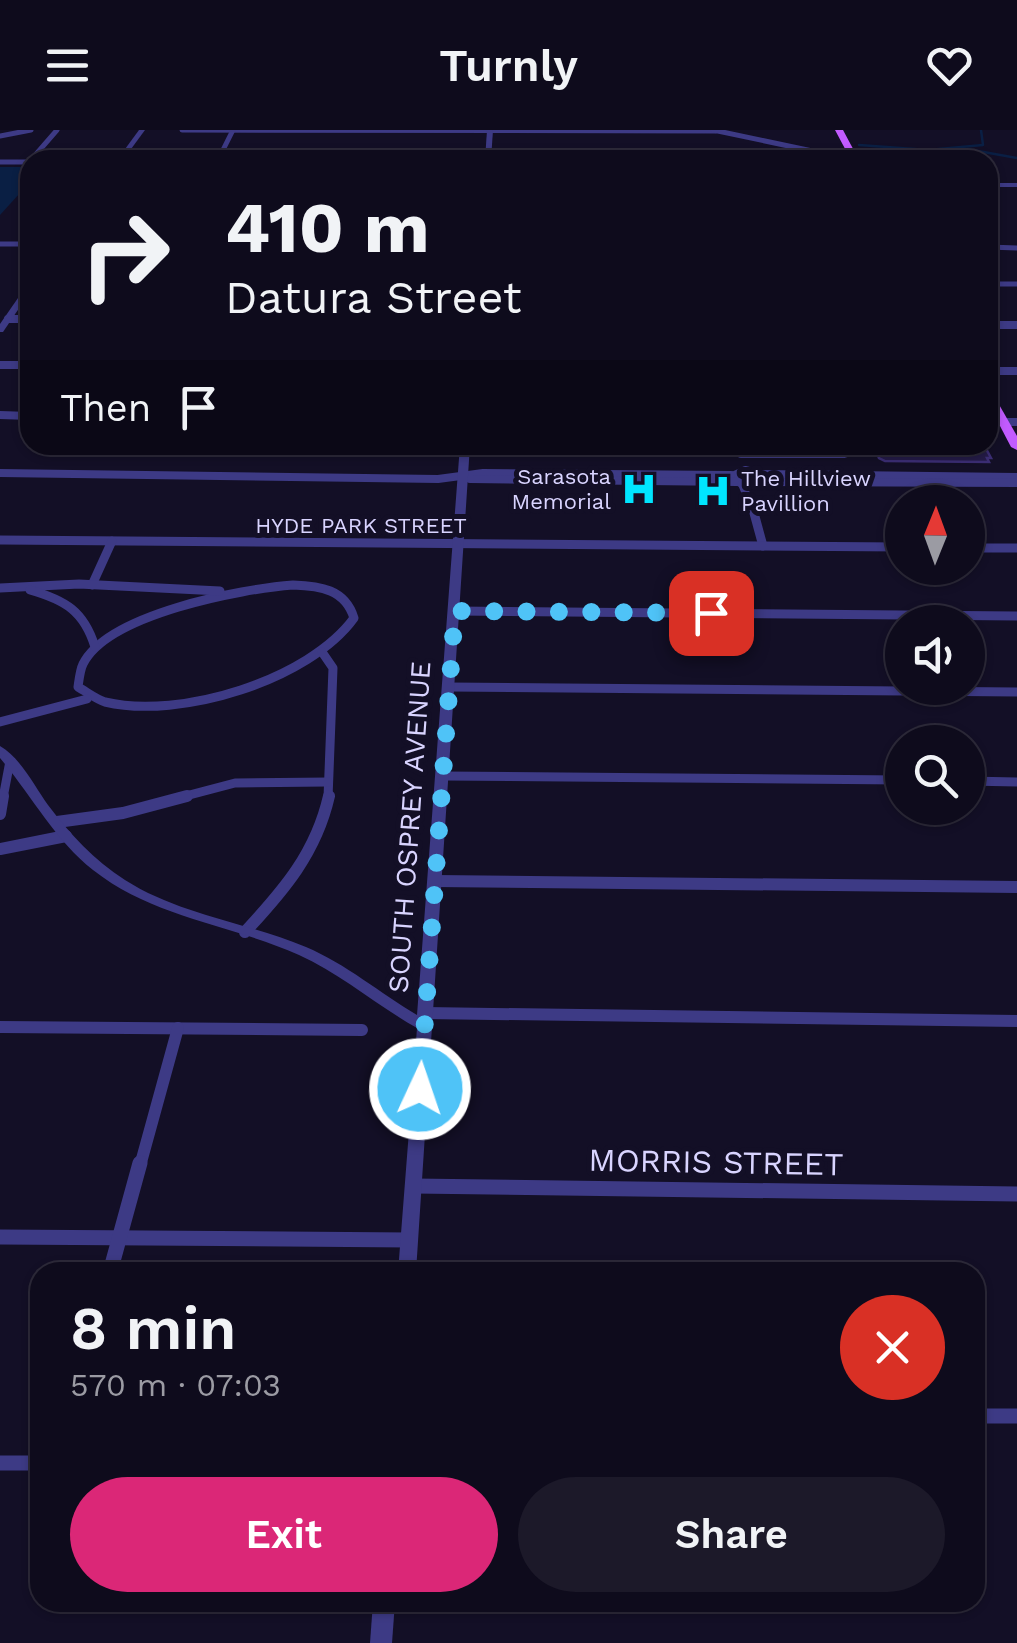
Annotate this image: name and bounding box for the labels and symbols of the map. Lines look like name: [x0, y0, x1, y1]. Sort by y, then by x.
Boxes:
place label: Sarasota Memorial: [512, 464, 611, 514]
place label: The Hillview Pavillion: [741, 466, 871, 516]
hospital icon: Sarasota Memorial: [620, 470, 658, 508]
hospital icon: The Hillview Pavillion: [694, 472, 732, 510]
north arrow: [885, 485, 985, 585]
street label: HYDE PARK STREET: [255, 513, 467, 538]
pin: [669, 571, 754, 656]
street label: SOUTH OSPREY AVENUE: [381, 660, 438, 994]
position arrow: [368, 1037, 472, 1141]
street label: MORRIS STREET: [588, 1141, 844, 1183]

